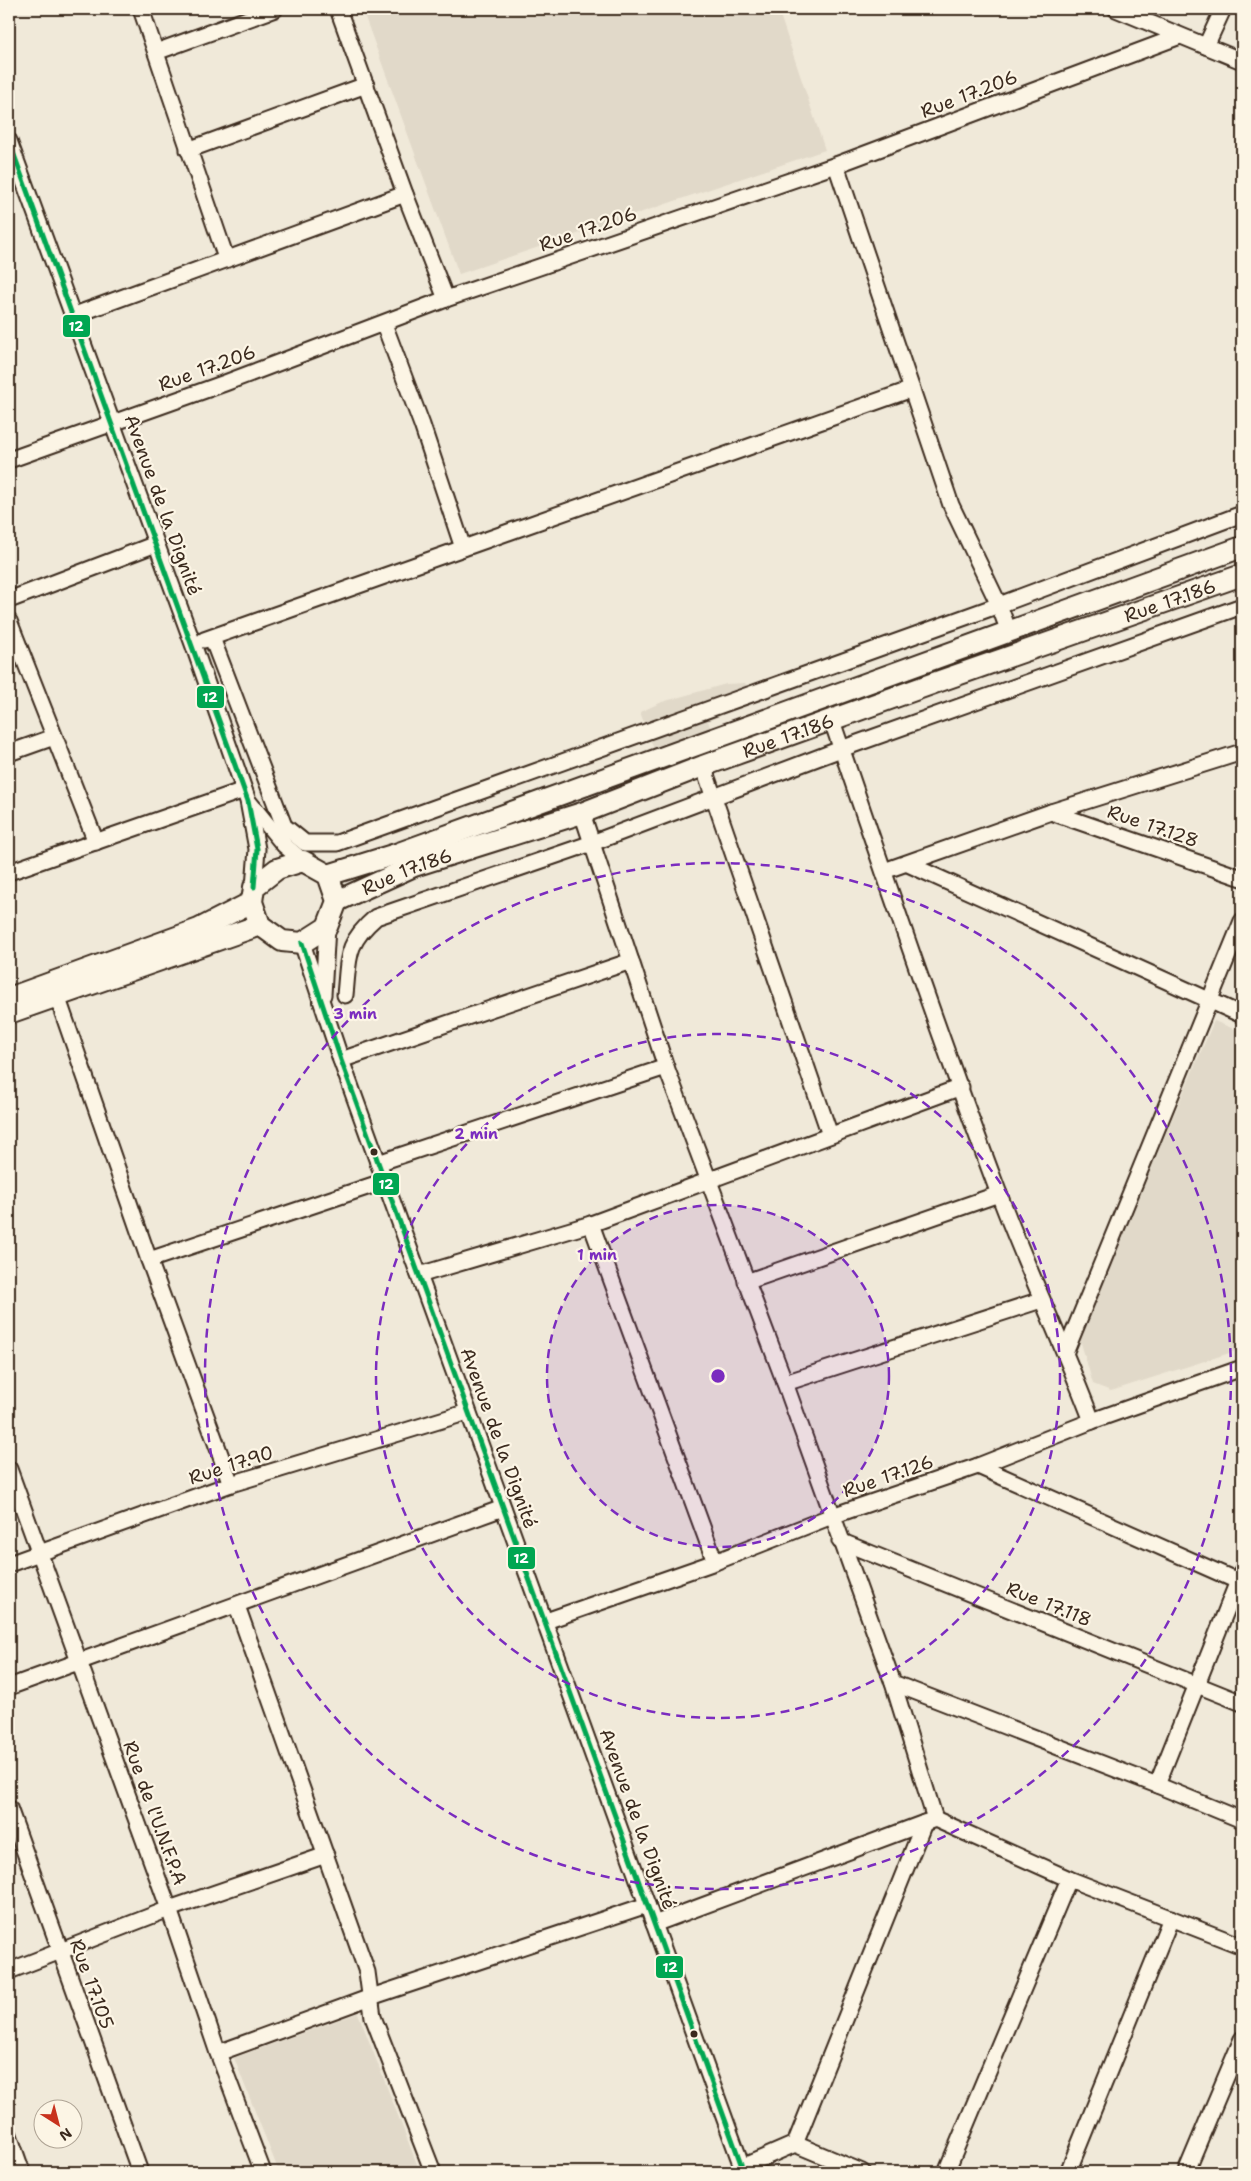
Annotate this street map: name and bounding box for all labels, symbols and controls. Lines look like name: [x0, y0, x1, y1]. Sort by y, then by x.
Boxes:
street label: Rue 17.206: [917, 64, 1021, 124]
street label: Rue 17.206: [536, 201, 640, 257]
line badge: 12: [62, 314, 91, 338]
text: 12: [68, 317, 84, 335]
street label: Rue 17.206: [155, 339, 259, 397]
street label: Avenue de la Dignité: [119, 411, 207, 599]
street label: Rue 17.186: [1121, 573, 1219, 628]
line badge: 12: [196, 685, 225, 709]
text: 12: [202, 688, 218, 706]
street label: Rue 17.186: [739, 708, 837, 763]
street label: Rue 17.128: [1104, 799, 1202, 853]
street label: Rue 17.186: [357, 842, 455, 901]
text: 3 min: [333, 1004, 377, 1024]
text: 2 min: [454, 1124, 498, 1144]
unlabelled marker: [369, 1147, 379, 1157]
line badge: 12: [372, 1172, 400, 1196]
text: 12: [378, 1175, 394, 1193]
text: 1 min: [577, 1245, 617, 1265]
street label: Avenue de la Dignité: [455, 1344, 543, 1532]
centre of rings: [709, 1367, 727, 1385]
street label: Rue 17.90: [185, 1440, 277, 1490]
street label: Rue 17.126: [839, 1449, 937, 1503]
line badge: 12: [507, 1546, 536, 1570]
text: 12: [513, 1549, 529, 1567]
street label: Rue 17.118: [1003, 1576, 1095, 1632]
street label: Avenue de la Dignité: [594, 1725, 682, 1913]
street label: Rue de l'U.N.F.P.A: [117, 1737, 193, 1889]
street label: Rue 17.105: [64, 1936, 120, 2032]
line badge: 12: [655, 1955, 684, 1979]
text: 12: [662, 1958, 678, 1976]
unlabelled marker: [689, 2029, 699, 2039]
north arrow: [32, 2098, 82, 2148]
text: N: [56, 2124, 75, 2145]

